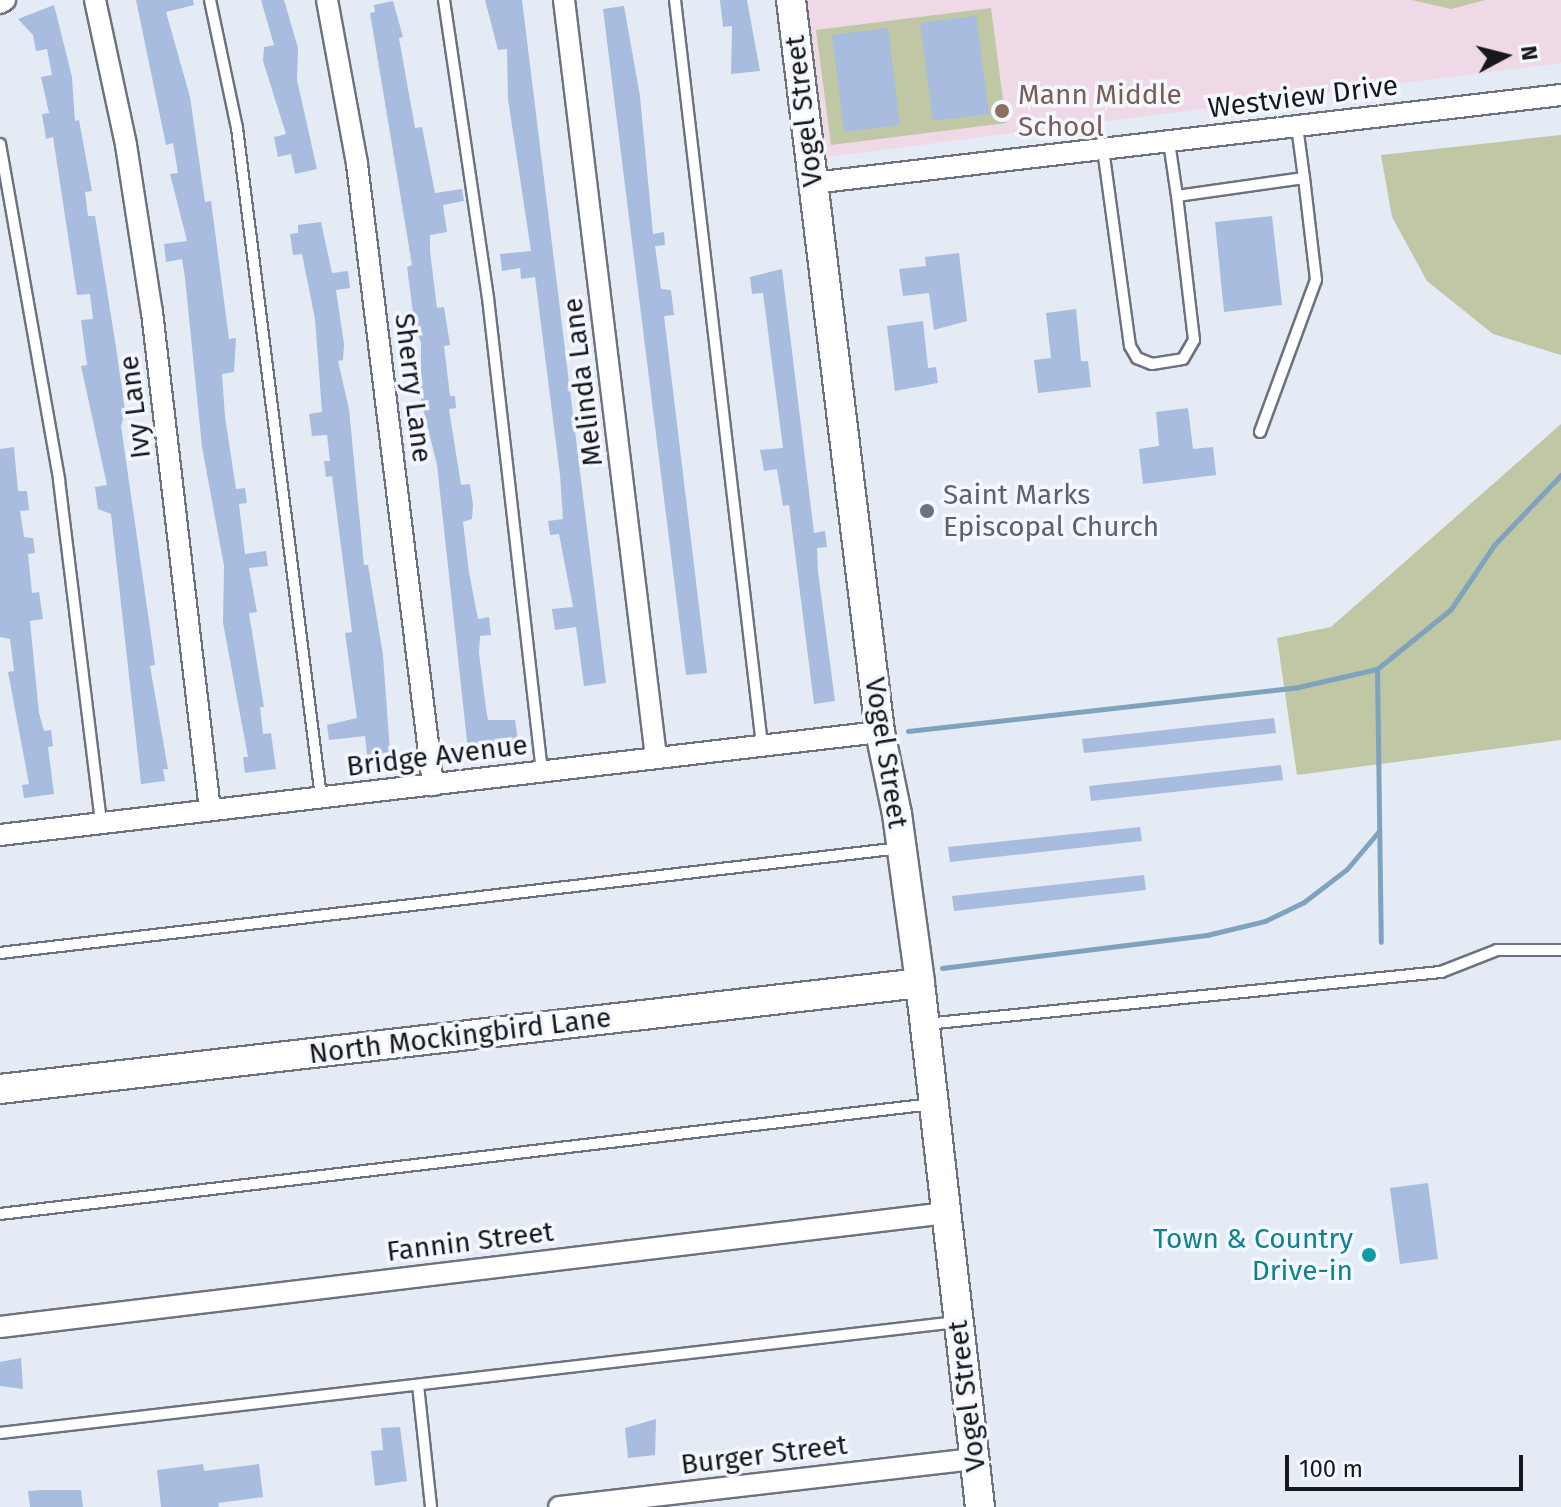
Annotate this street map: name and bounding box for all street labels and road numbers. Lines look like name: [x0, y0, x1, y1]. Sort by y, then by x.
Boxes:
street label: Vogel Street: [778, 33, 830, 189]
street label: Westview Drive: [1206, 69, 1400, 125]
street label: Melinda Lane: [556, 296, 610, 468]
street label: Sherry Lane: [387, 311, 439, 465]
street label: Ivy Lane: [112, 353, 158, 461]
street label: Vogel Street: [858, 675, 914, 831]
street label: Bridge Avenue: [345, 728, 529, 784]
street label: North Mockingbird Lane: [307, 1001, 613, 1071]
street label: Fannin Street: [385, 1215, 555, 1269]
street label: Vogel Street: [941, 1318, 993, 1474]
street label: Burger Street: [679, 1428, 849, 1482]

